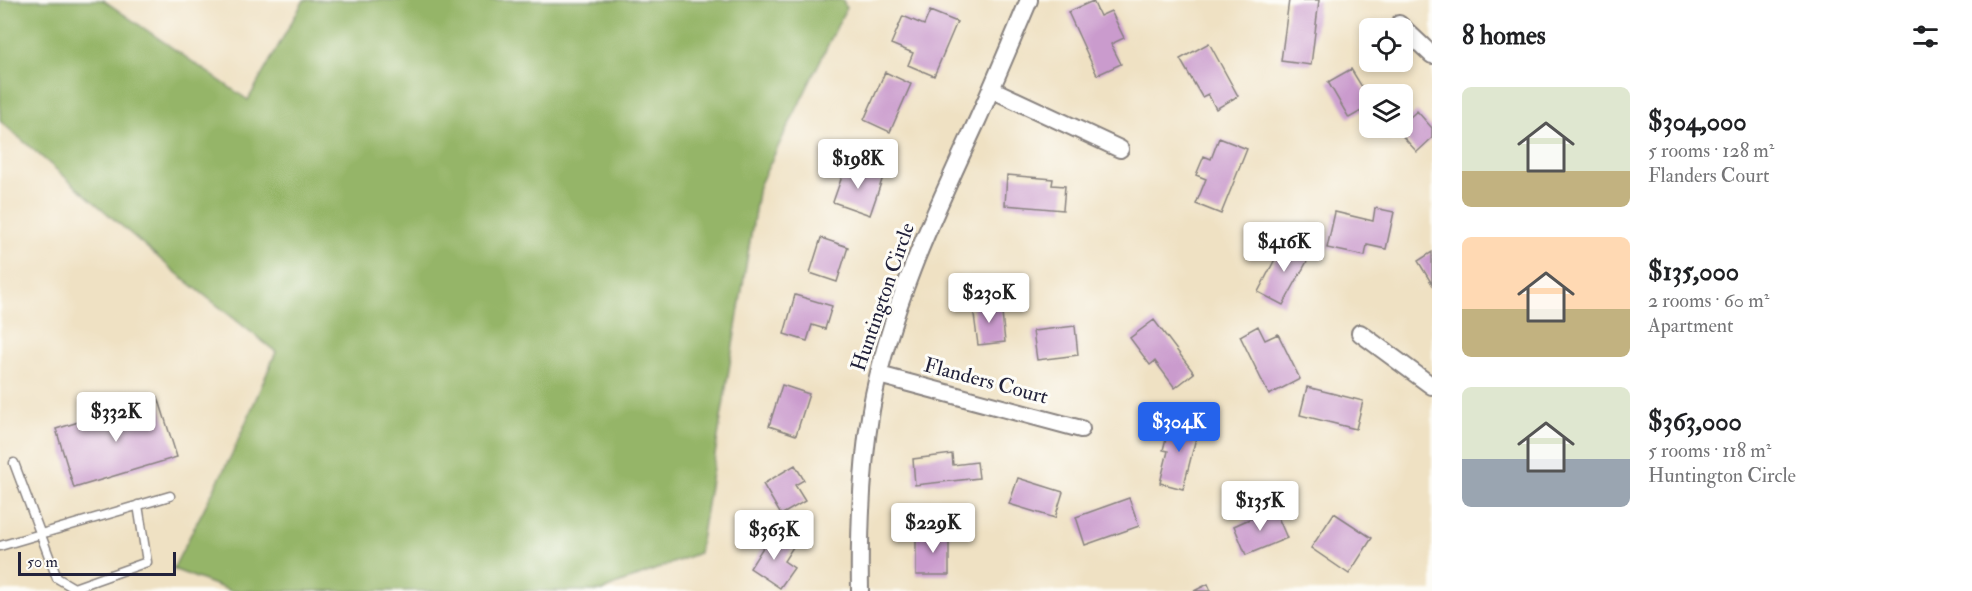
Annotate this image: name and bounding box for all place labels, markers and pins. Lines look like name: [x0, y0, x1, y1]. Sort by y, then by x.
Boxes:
pin: $198K: [816, 139, 900, 190]
pin: $416K: [1242, 222, 1326, 273]
pin: $230K: [947, 273, 1031, 324]
pin: $332K: [74, 392, 158, 443]
pin: $304K: [1137, 402, 1221, 453]
pin: $135K: [1218, 481, 1302, 532]
pin: $229K: [891, 503, 975, 554]
pin: $363K: [732, 510, 816, 561]

